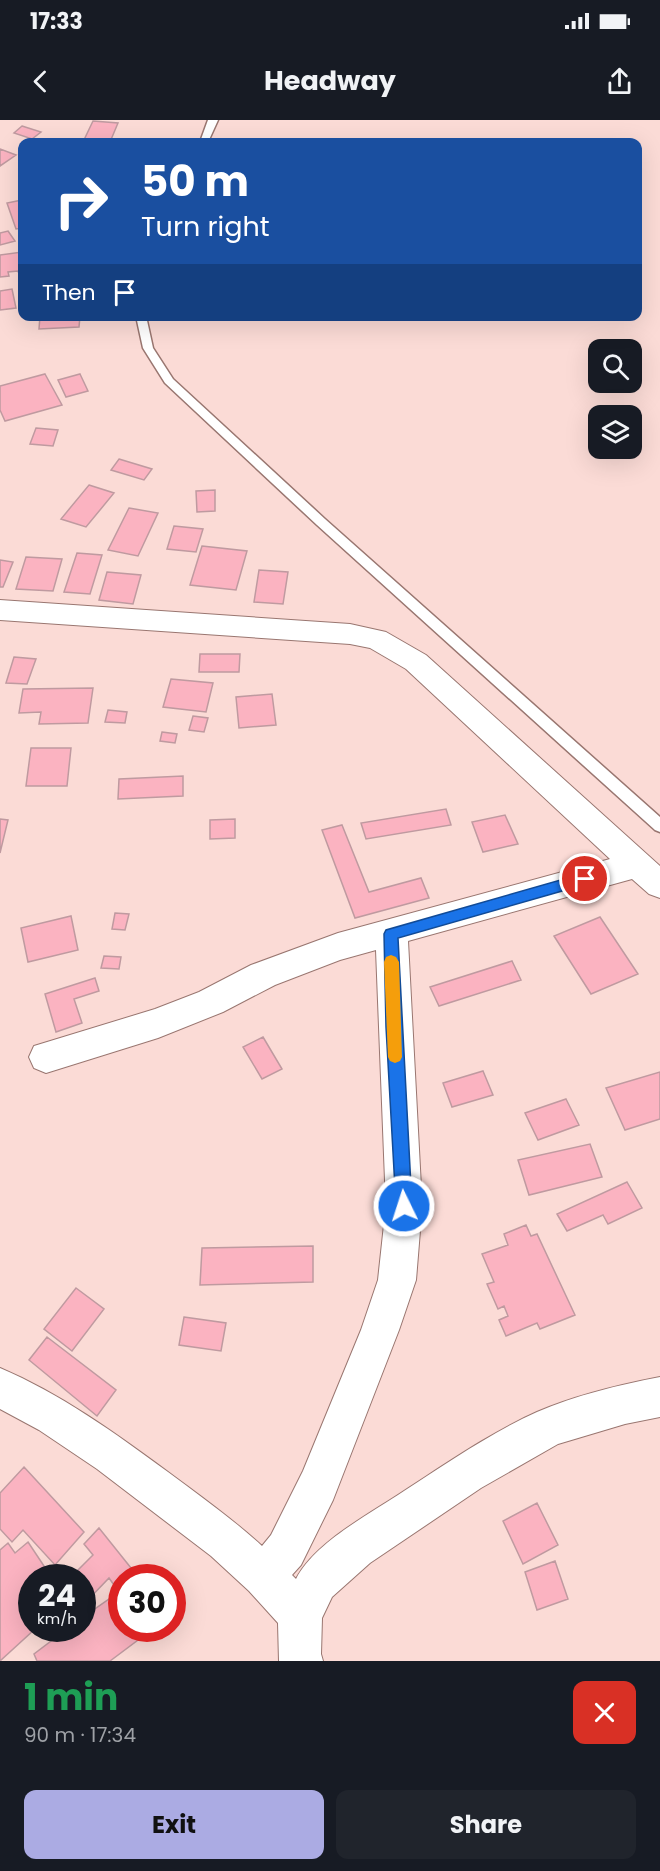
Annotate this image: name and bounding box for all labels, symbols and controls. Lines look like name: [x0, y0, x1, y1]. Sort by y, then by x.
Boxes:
text: 17:33: [30, 6, 83, 37]
text: Headway: [264, 62, 396, 99]
icon: back: [24, 65, 57, 98]
icon: share: [603, 65, 636, 98]
text: 50 m: [141, 152, 249, 211]
icon: right: [42, 162, 120, 240]
text: Turn right: [141, 208, 270, 245]
icon: arrive: [108, 276, 141, 309]
text: Then: [42, 277, 96, 308]
map controls: [588, 339, 642, 459]
button: search: [588, 339, 642, 393]
button: layers: [588, 405, 642, 459]
pin: [559, 853, 610, 904]
icon: arrive: [568, 862, 601, 895]
position arrow: [372, 1174, 436, 1238]
speed limit sign: 30: [108, 1564, 186, 1642]
text: 24: [38, 1574, 76, 1617]
text: km/h: [37, 1608, 77, 1629]
text: 1 min: [24, 1672, 118, 1723]
button: close: [573, 1681, 636, 1744]
text: 90 m · 17:34: [24, 1721, 136, 1749]
button: Exit: [24, 1790, 324, 1859]
button: Share: [336, 1790, 636, 1859]

